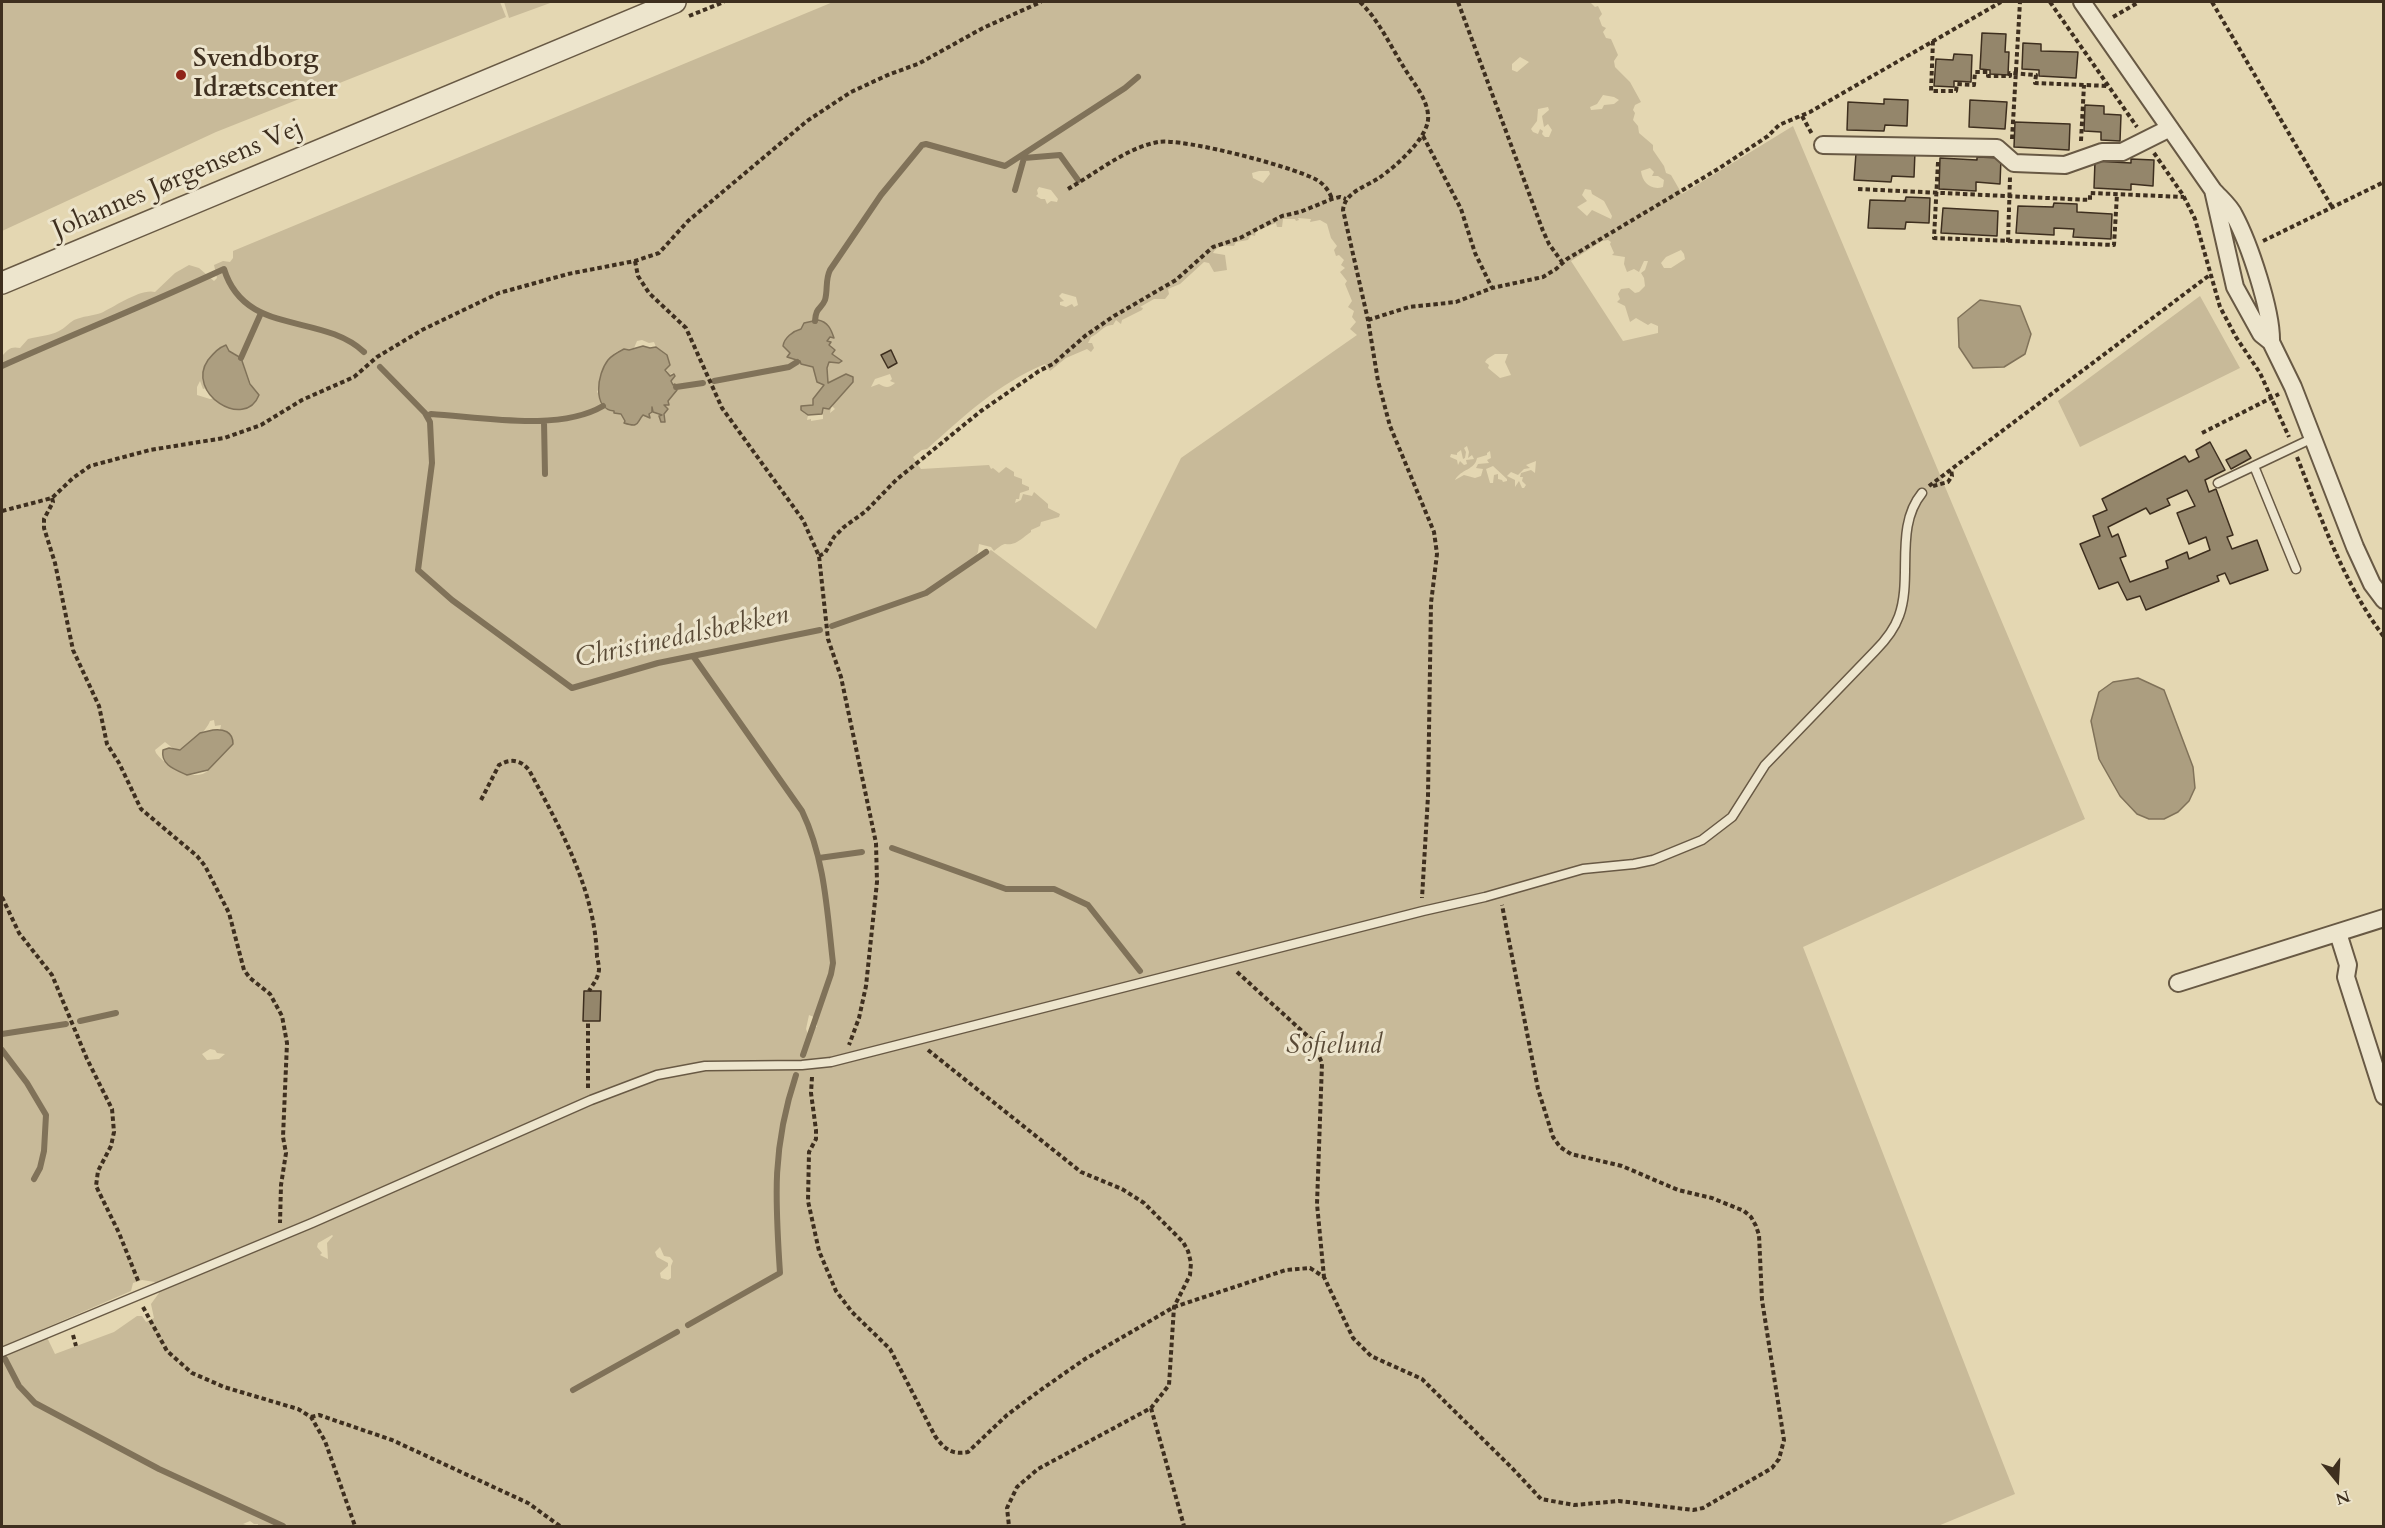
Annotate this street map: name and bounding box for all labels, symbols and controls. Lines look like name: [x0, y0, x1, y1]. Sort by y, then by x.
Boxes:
place label: Svendborg Idrætscenter: [193, 44, 338, 106]
marker: Svendborg Idrætscenter: [174, 68, 188, 82]
street label: Johannes Jørgensens Vej: [48, 113, 308, 247]
water label: Christinedalsbækken: [572, 600, 792, 676]
park label: Sofielund: [1286, 1031, 1382, 1063]
north arrow: [2307, 1450, 2367, 1510]
text: N: [2333, 1485, 2353, 1510]

